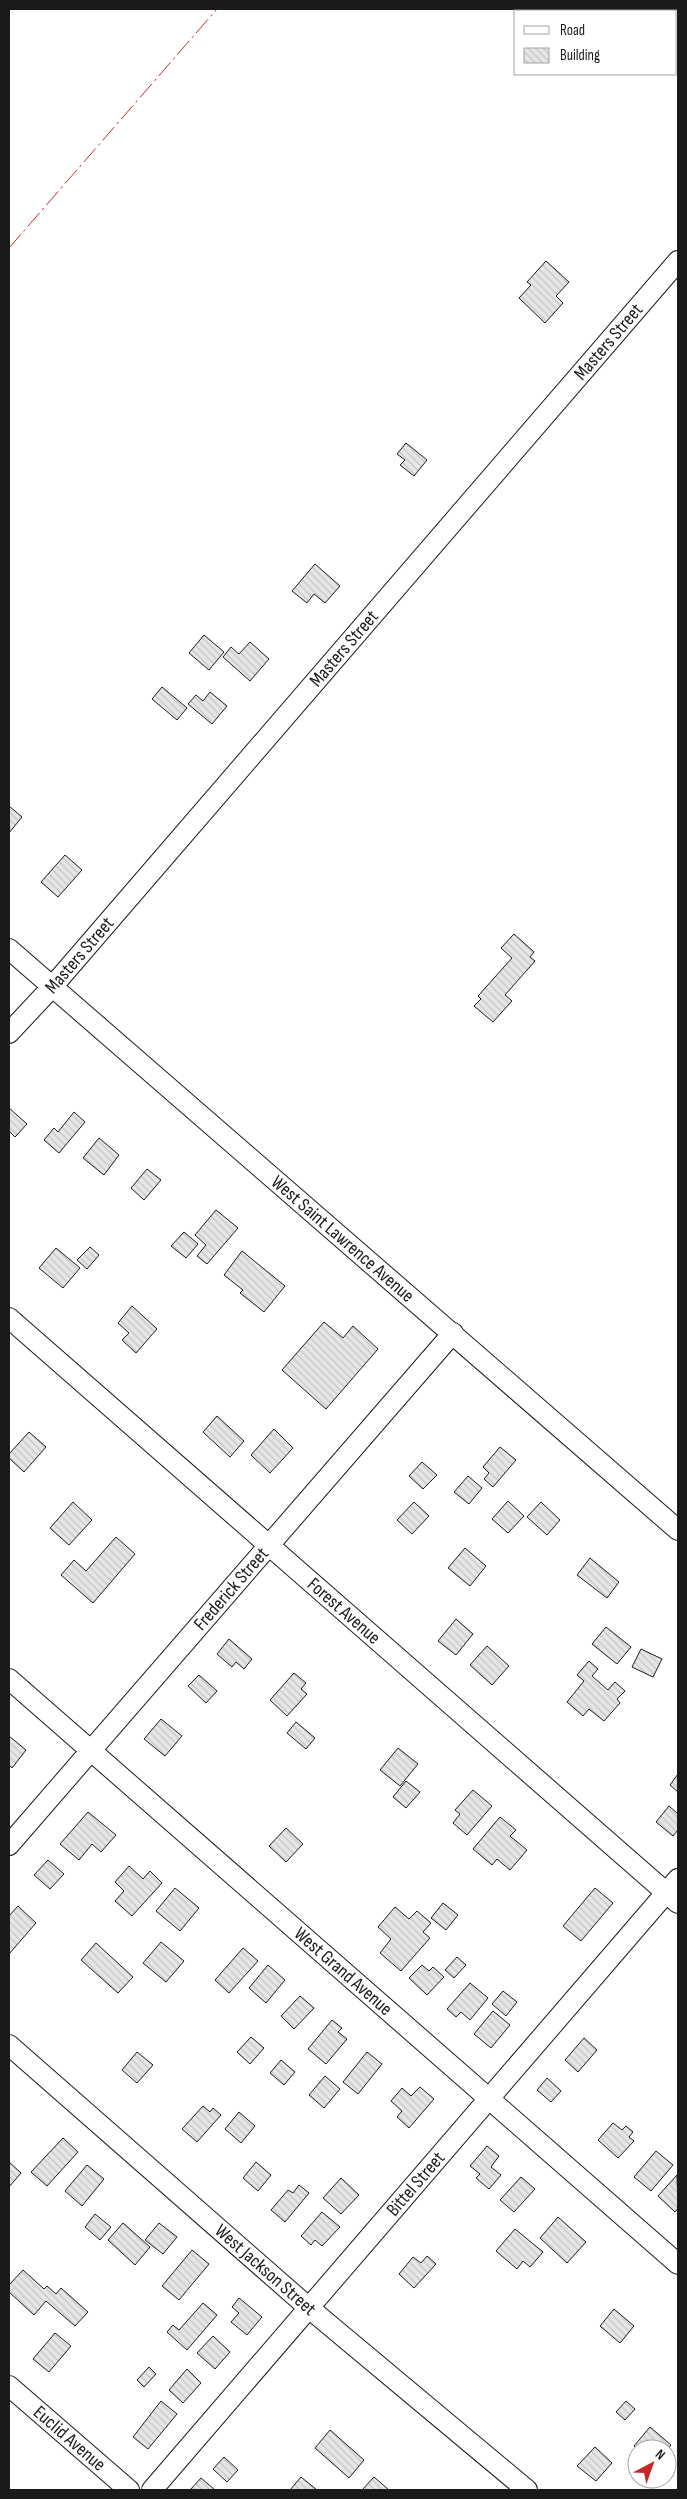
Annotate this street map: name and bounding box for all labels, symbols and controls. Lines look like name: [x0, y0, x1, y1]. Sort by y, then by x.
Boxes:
legend: [514, 10, 677, 75]
text: Road: [560, 21, 585, 40]
text: Building: [560, 46, 600, 65]
street label: Masters Street: [569, 299, 648, 385]
street label: Masters Street: [305, 605, 383, 692]
street label: Masters Street: [40, 912, 119, 998]
street label: West Saint Lawrence Avenue: [266, 1170, 419, 1307]
street label: Frederick Street: [189, 1542, 274, 1635]
street label: Forest Avenue: [303, 1573, 385, 1649]
street label: West Grand Avenue: [289, 1922, 397, 2020]
street label: Bittel Street: [381, 2147, 450, 2221]
street label: West Jackson Street: [210, 2219, 321, 2321]
street label: Euclid Avenue: [29, 2401, 110, 2476]
north arrow: [627, 2439, 677, 2489]
text: N: [652, 2446, 669, 2463]

